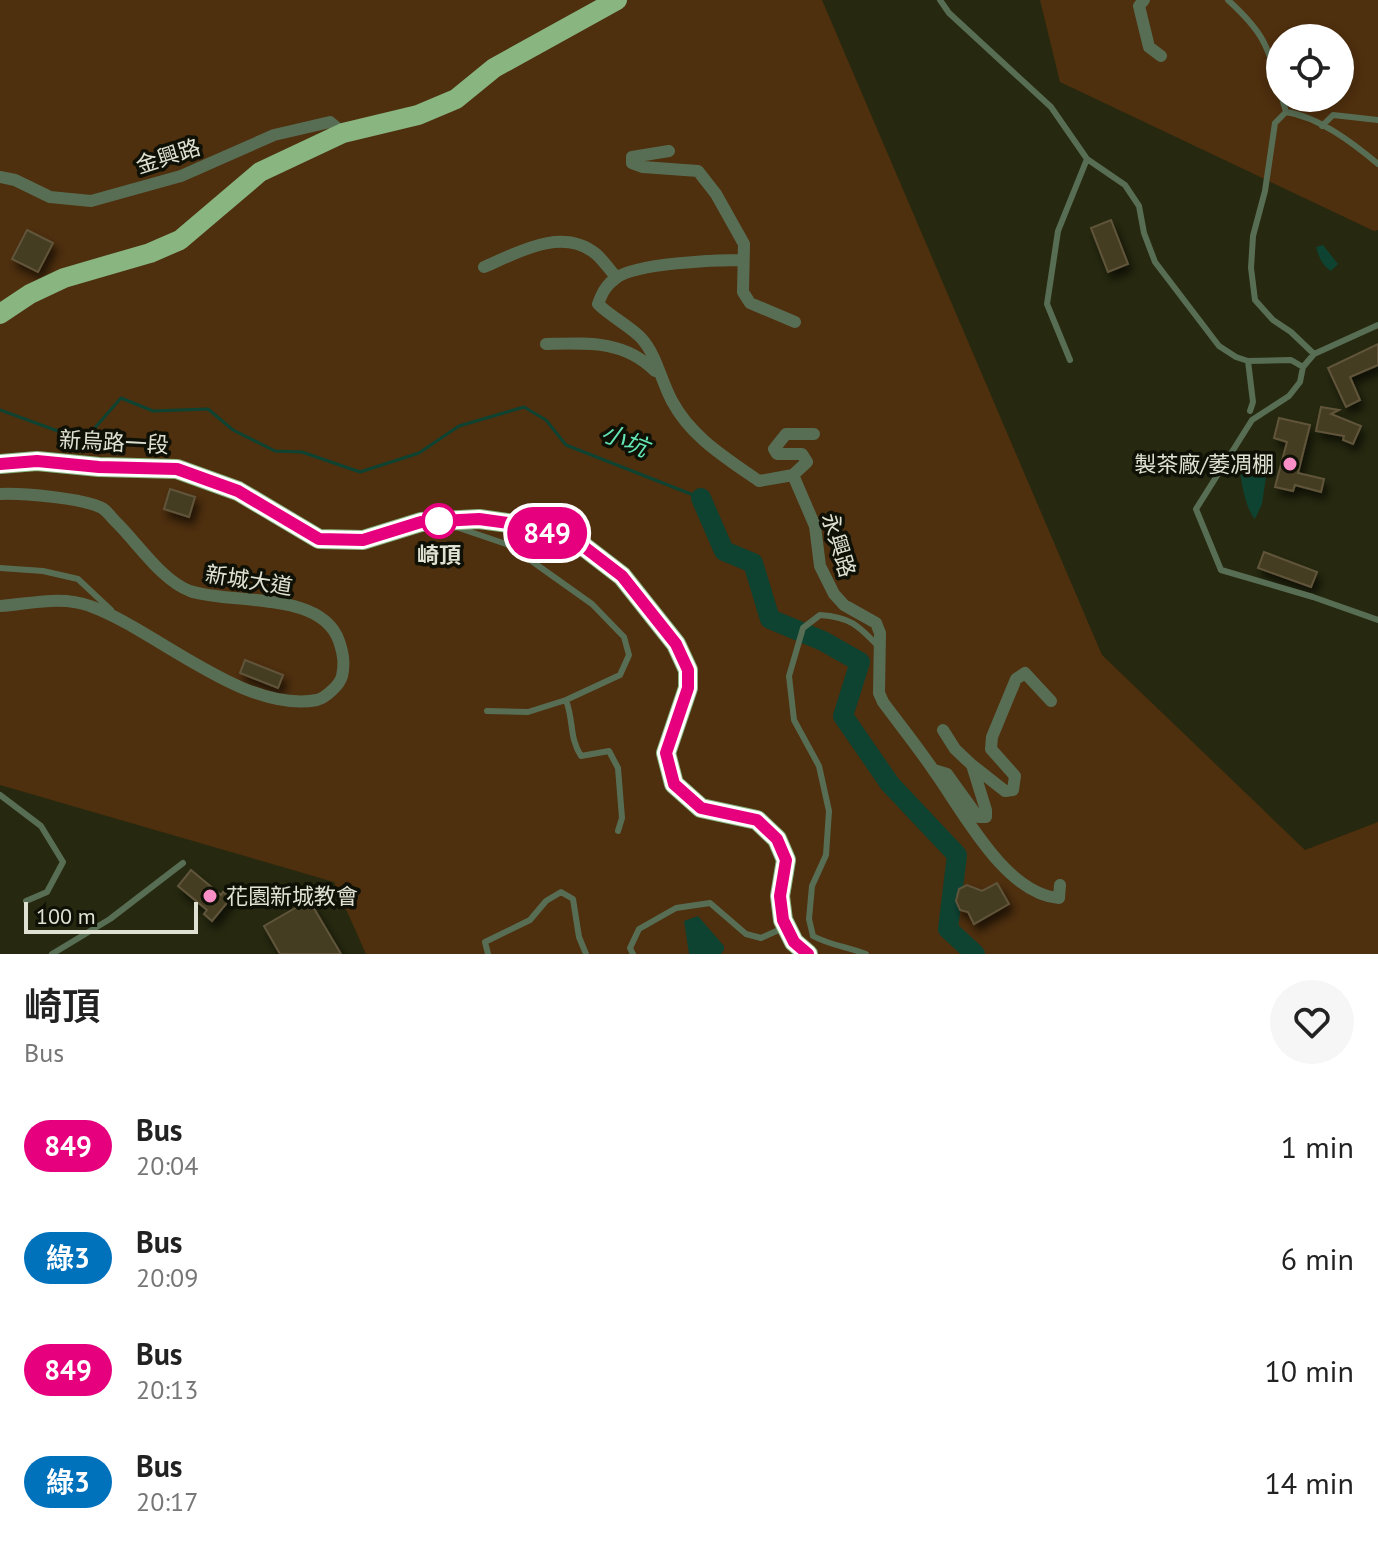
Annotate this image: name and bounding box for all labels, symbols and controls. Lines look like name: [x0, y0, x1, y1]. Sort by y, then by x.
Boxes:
map controls: [1266, 24, 1354, 112]
button: locate: [1266, 24, 1354, 112]
street label: 金興路: [132, 132, 204, 180]
water label: 小坑: [597, 417, 656, 464]
street label: 新烏路一段: [58, 425, 170, 459]
place label: 製茶廠/萎凋棚: [1134, 450, 1274, 478]
marker: 製茶廠/萎凋棚: [1281, 455, 1299, 473]
marker: 崎頂: [422, 504, 456, 538]
line badge: 849: [501, 507, 593, 559]
street label: 永興路: [816, 509, 862, 581]
text: 849: [523, 514, 571, 551]
place label: 崎頂: [417, 541, 461, 569]
street label: 新城大道: [203, 559, 295, 601]
place label: 花園新城教會: [226, 882, 358, 910]
marker: 花園新城教會: [201, 887, 219, 905]
scale bar: [24, 898, 198, 934]
text: 100 m: [36, 902, 96, 930]
button: heart: [1270, 980, 1354, 1064]
text: 崎頂: [24, 981, 100, 1030]
text: Bus: [24, 1036, 64, 1069]
text: Bus: [136, 1110, 183, 1149]
text: 849: [44, 1127, 92, 1164]
text: 1 min: [1281, 1127, 1354, 1166]
text: 20:04: [136, 1149, 198, 1182]
text: Bus: [136, 1222, 183, 1261]
text: 綠3: [46, 1239, 90, 1276]
text: 6 min: [1281, 1239, 1354, 1278]
text: 20:09: [136, 1261, 198, 1294]
text: Bus: [136, 1334, 183, 1373]
text: 849: [44, 1351, 92, 1388]
text: 10 min: [1264, 1351, 1354, 1390]
text: 20:13: [136, 1373, 198, 1406]
text: Bus: [136, 1446, 183, 1485]
text: 綠3: [46, 1463, 90, 1500]
text: 14 min: [1264, 1463, 1354, 1502]
text: 20:17: [136, 1485, 198, 1518]

